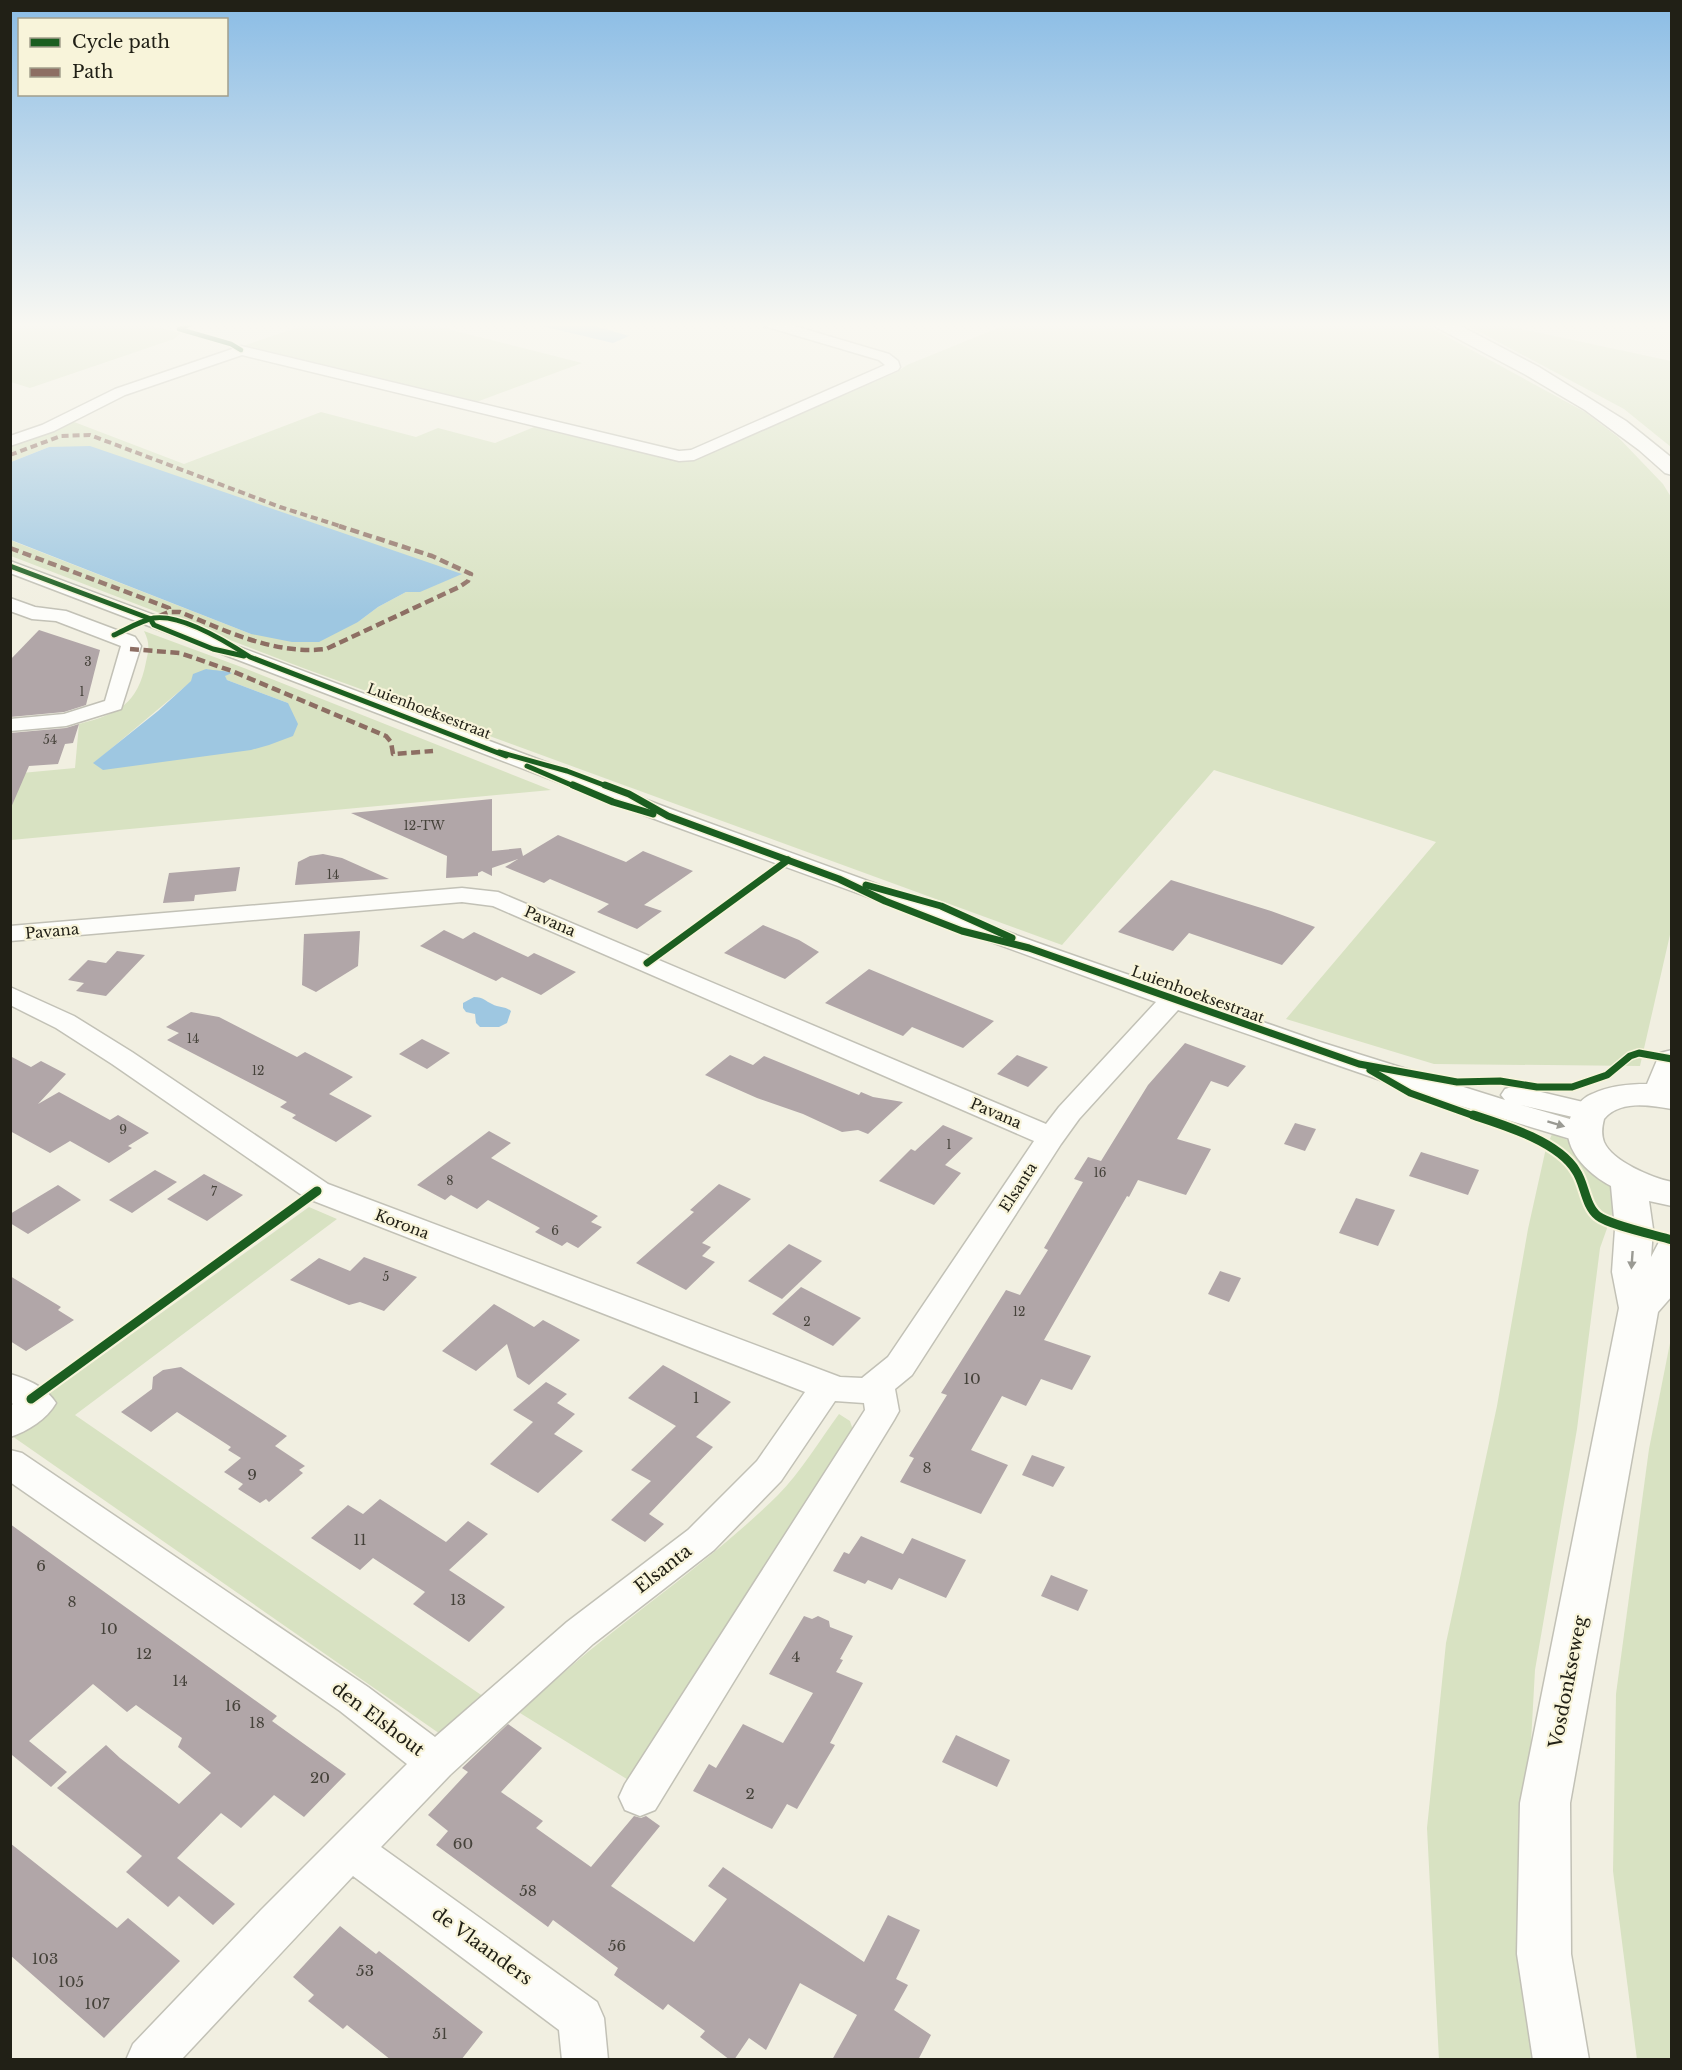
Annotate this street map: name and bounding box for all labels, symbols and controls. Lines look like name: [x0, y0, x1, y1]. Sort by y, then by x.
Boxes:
legend: [18, 18, 228, 96]
text: Cycle path: [72, 31, 170, 53]
text: Path: [72, 61, 113, 83]
house number: 3: [84, 654, 92, 669]
street label: Luienhoeksestraat: [365, 679, 494, 743]
house number: 1: [79, 684, 85, 699]
house number: 54: [43, 732, 57, 747]
house number: 12-TW: [403, 818, 445, 833]
house number: 14: [327, 867, 339, 882]
street label: Pavana: [521, 902, 579, 941]
street label: Pavana: [24, 919, 80, 943]
street label: Luienhoeksestraat: [1129, 961, 1267, 1027]
house number: 14: [187, 1031, 199, 1046]
house number: 12: [252, 1063, 264, 1078]
street label: Pavana: [967, 1094, 1025, 1133]
one-way arrow: [1547, 1120, 1565, 1129]
house number: 9: [119, 1122, 127, 1137]
house number: 1: [946, 1137, 952, 1152]
street label: Elsanta: [995, 1158, 1041, 1215]
house number: 16: [1093, 1165, 1107, 1180]
house number: 8: [446, 1173, 454, 1188]
house number: 7: [211, 1184, 218, 1199]
street label: Korona: [372, 1205, 432, 1243]
house number: 6: [551, 1223, 559, 1238]
one-way arrow: [1628, 1251, 1637, 1270]
house number: 5: [383, 1269, 390, 1284]
house number: 12: [1013, 1304, 1025, 1319]
house number: 2: [803, 1314, 811, 1329]
house number: 10: [963, 1369, 981, 1388]
house number: 1: [693, 1388, 699, 1407]
house number: 8: [922, 1458, 932, 1477]
house number: 9: [247, 1465, 257, 1484]
house number: 11: [353, 1530, 367, 1549]
street label: Elsanta: [630, 1540, 696, 1598]
house number: 6: [36, 1556, 46, 1575]
house number: 13: [450, 1590, 466, 1609]
house number: 8: [67, 1592, 77, 1611]
street label: Vosdonkseweg: [1544, 1614, 1592, 1751]
house number: 10: [100, 1619, 118, 1638]
house number: 12: [136, 1644, 152, 1663]
house number: 4: [792, 1647, 800, 1666]
house number: 14: [172, 1671, 188, 1690]
street label: den Elshout: [327, 1677, 429, 1761]
house number: 16: [225, 1696, 241, 1715]
house number: 18: [249, 1713, 265, 1732]
house number: 20: [310, 1768, 330, 1787]
house number: 2: [745, 1784, 755, 1803]
house number: 60: [453, 1834, 473, 1853]
house number: 58: [519, 1881, 537, 1900]
street label: de Vlaanders: [427, 1902, 537, 1990]
house number: 56: [608, 1936, 626, 1955]
house number: 103: [32, 1949, 58, 1968]
house number: 53: [356, 1961, 374, 1980]
house number: 105: [58, 1972, 84, 1991]
house number: 107: [85, 1994, 110, 2013]
house number: 51: [432, 2024, 448, 2043]

